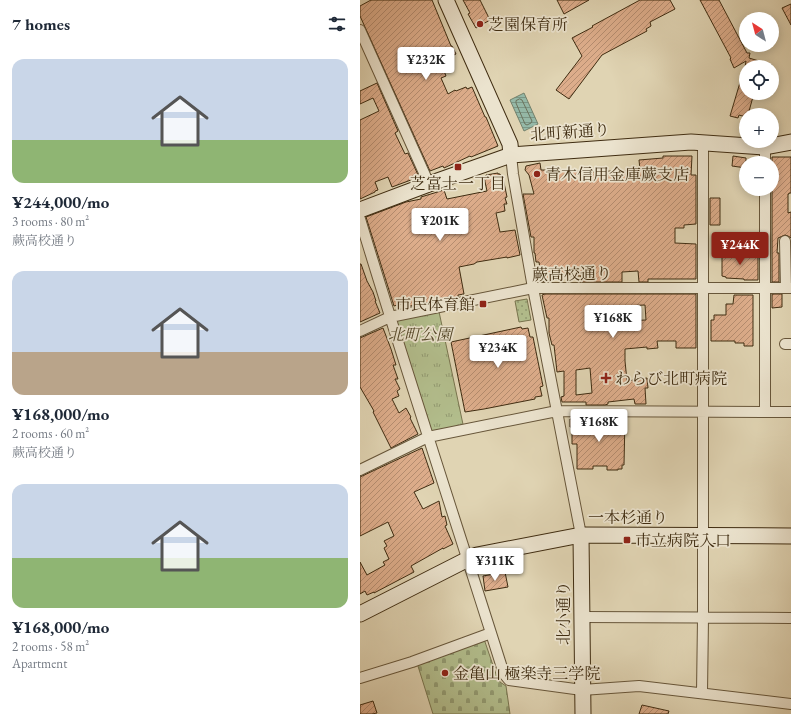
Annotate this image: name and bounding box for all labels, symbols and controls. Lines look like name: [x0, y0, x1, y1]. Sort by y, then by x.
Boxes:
north arrow: [739, 12, 779, 52]
map controls: [739, 12, 779, 196]
text: 7 homes: [12, 13, 70, 35]
icon: filters: [326, 13, 348, 35]
place label: 芝園保育所: [488, 14, 568, 35]
marker: 芝園保育所: [475, 19, 485, 29]
pin: ¥232K: [398, 47, 454, 81]
text: ¥232K: [406, 51, 446, 68]
button: locate: [739, 60, 779, 100]
icon: home: [144, 85, 216, 157]
button: +: [739, 108, 779, 148]
street label: 北町新通り: [529, 119, 611, 145]
button: −: [739, 156, 779, 196]
marker: 芝富士一丁目: [453, 162, 463, 172]
place label: 青木信用金庫蕨支店: [545, 164, 689, 185]
marker: 青木信用金庫蕨支店: [532, 169, 542, 179]
place label: 芝富士一丁目: [410, 173, 506, 194]
text: ¥244,000/mo: [12, 191, 109, 213]
pin: ¥201K: [412, 208, 468, 242]
text: ¥201K: [420, 212, 460, 229]
text: 3 rooms · 80 m²: [12, 213, 89, 230]
text: 蕨高校通り: [12, 232, 77, 249]
pin: ¥244K: [712, 232, 768, 266]
text: ¥244K: [720, 236, 760, 253]
street label: 蕨高校通り: [532, 263, 612, 285]
place label: 市民体育館: [395, 294, 475, 315]
icon: home: [144, 297, 216, 369]
marker: 市民体育館: [478, 299, 488, 309]
pin: ¥168K: [585, 305, 641, 339]
text: ¥168K: [593, 309, 633, 326]
park label: 北町公園: [388, 324, 455, 345]
pin: ¥234K: [470, 335, 526, 369]
text: ¥234K: [478, 339, 518, 356]
place label: わらび北町病院: [615, 368, 727, 389]
marker: わらび北町病院: [600, 372, 612, 384]
text: ¥168,000/mo: [12, 403, 109, 425]
pin: ¥168K: [571, 409, 627, 443]
text: ¥168K: [579, 413, 619, 430]
text: 2 rooms · 60 m²: [12, 425, 89, 442]
text: 蕨高校通り: [12, 444, 77, 461]
street label: 一本杉通り: [588, 507, 668, 528]
icon: home: [144, 510, 216, 582]
place label: 市立病院入口: [635, 530, 731, 551]
marker: 市立病院入口: [622, 535, 632, 545]
pin: ¥311K: [467, 548, 523, 582]
text: ¥311K: [475, 552, 515, 569]
street label: 北小通り: [553, 581, 574, 645]
text: ¥168,000/mo: [12, 616, 109, 638]
text: 2 rooms · 58 m²: [12, 638, 89, 655]
text: Apartment: [12, 655, 67, 672]
place label: 金亀山 極楽寺三学院: [453, 663, 600, 684]
marker: 金亀山 極楽寺三学院: [440, 668, 450, 678]

